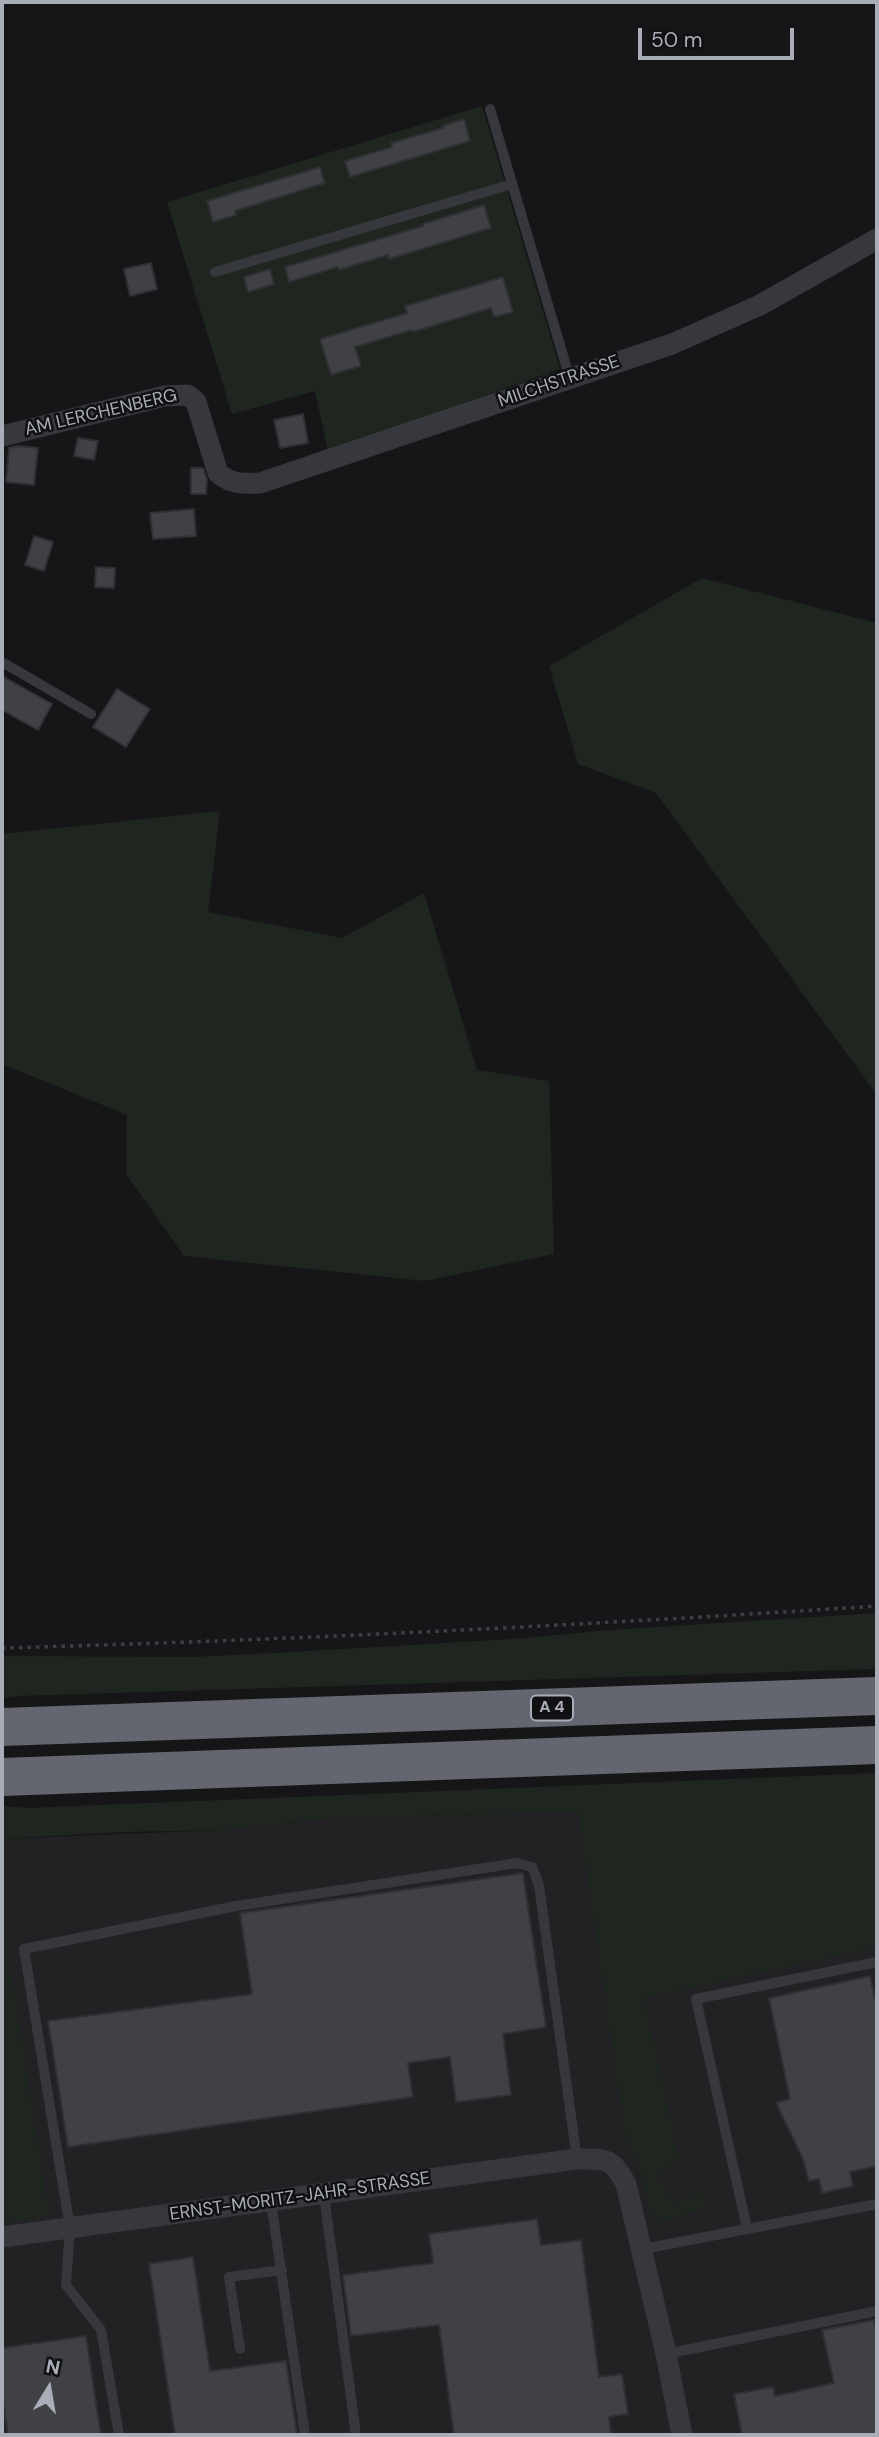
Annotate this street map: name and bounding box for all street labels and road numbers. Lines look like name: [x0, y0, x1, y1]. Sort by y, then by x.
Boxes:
street label: MILCHSTRASSE: [496, 351, 622, 413]
street label: AM LERCHENBERG: [23, 385, 179, 441]
road number: A 4: [531, 1696, 573, 1720]
street label: ERNST-MORITZ-JAHR-STRASSE: [168, 2168, 432, 2226]

